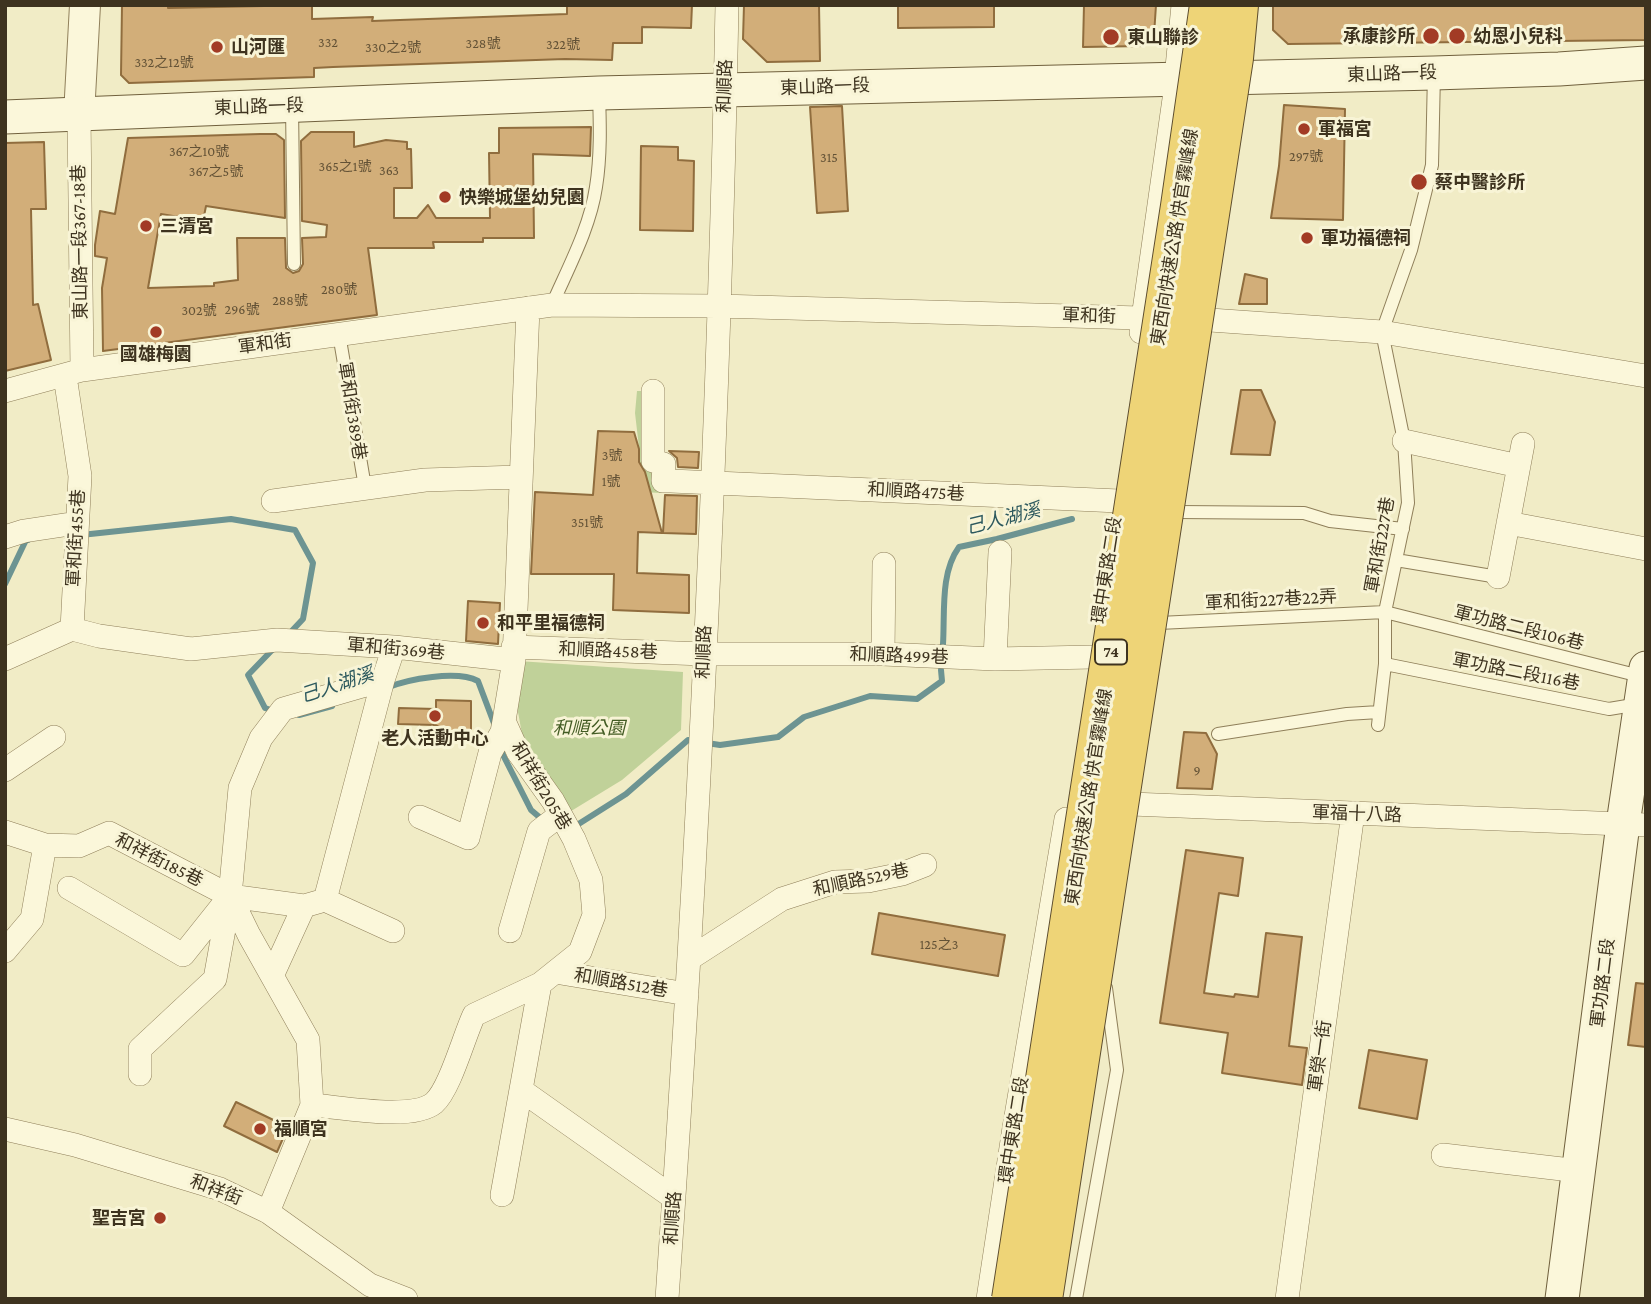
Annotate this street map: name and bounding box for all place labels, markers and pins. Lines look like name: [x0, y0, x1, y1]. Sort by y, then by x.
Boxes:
place label: 承康診所: [1343, 25, 1415, 47]
place label: 幼恩小兒科: [1473, 25, 1563, 47]
place label: 東山聯診: [1127, 26, 1199, 48]
marker: 承康診所: [1421, 26, 1441, 46]
marker: 幼恩小兒科: [1447, 26, 1467, 46]
marker: 東山聯診: [1101, 27, 1121, 47]
place label: 山河匯: [231, 36, 285, 58]
marker: 山河匯: [209, 39, 225, 55]
place label: 軍福宮: [1318, 118, 1372, 140]
marker: 軍福宮: [1296, 121, 1312, 137]
place label: 蔡中醫診所: [1435, 171, 1525, 193]
marker: 蔡中醫診所: [1409, 172, 1429, 192]
place label: 快樂城堡幼兒園: [459, 186, 585, 208]
marker: 快樂城堡幼兒園: [437, 189, 453, 205]
place label: 三清宮: [160, 215, 214, 237]
marker: 三清宮: [138, 218, 154, 234]
place label: 軍功福德祠: [1321, 227, 1411, 249]
marker: 軍功福德祠: [1299, 230, 1315, 246]
marker: 國雄梅園: [148, 324, 164, 340]
place label: 國雄梅園: [120, 343, 192, 365]
place label: 和平里福德祠: [497, 612, 605, 634]
marker: 和平里福德祠: [475, 615, 491, 631]
marker: 老人活動中心: [427, 708, 443, 724]
place label: 老人活動中心: [381, 727, 489, 749]
place label: 福順宮: [274, 1118, 328, 1140]
marker: 福順宮: [252, 1121, 268, 1137]
place label: 聖吉宮: [92, 1207, 146, 1229]
marker: 聖吉宮: [152, 1210, 168, 1226]

